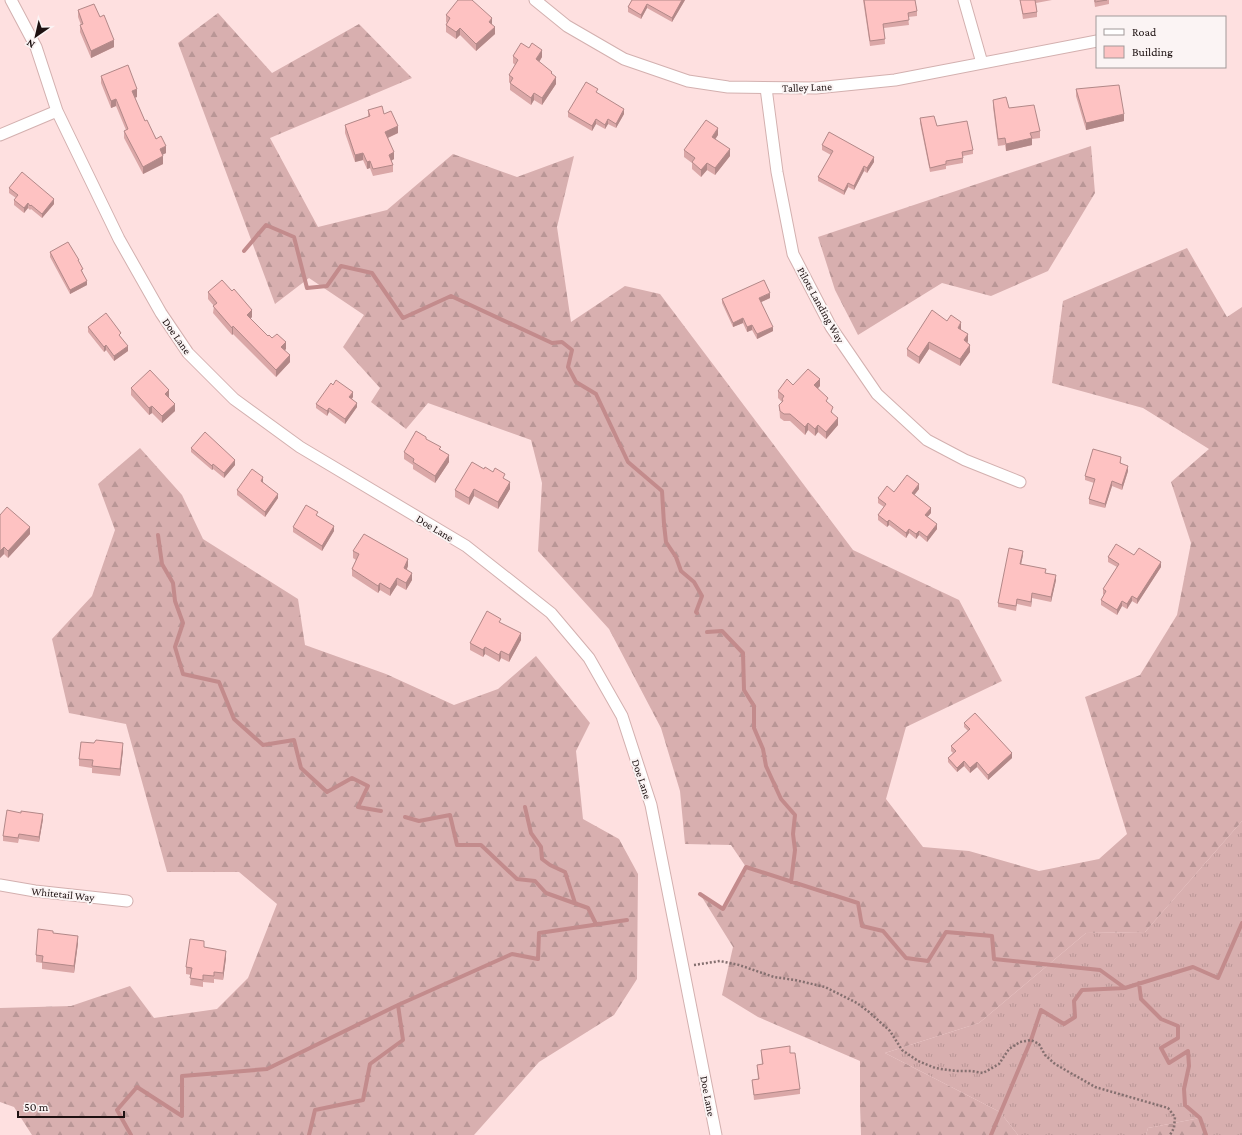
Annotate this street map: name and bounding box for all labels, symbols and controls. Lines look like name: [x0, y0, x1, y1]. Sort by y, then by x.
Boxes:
north arrow: [16, 16, 56, 56]
legend: [1096, 16, 1226, 68]
text: Road: [1132, 25, 1157, 39]
text: N: [24, 37, 37, 51]
text: Building: [1132, 45, 1173, 59]
street label: Talley Lane: [782, 80, 832, 95]
street label: Pilots Landing Way: [794, 265, 847, 346]
street label: Doe Lane: [160, 316, 194, 356]
street label: Doe Lane: [414, 512, 456, 544]
street label: Doe Lane: [630, 758, 654, 801]
street label: Whitetail Way: [31, 885, 96, 904]
street label: Doe Lane: [698, 1075, 718, 1117]
scale bar: [18, 1093, 124, 1119]
text: 50 m: [24, 1100, 49, 1114]

